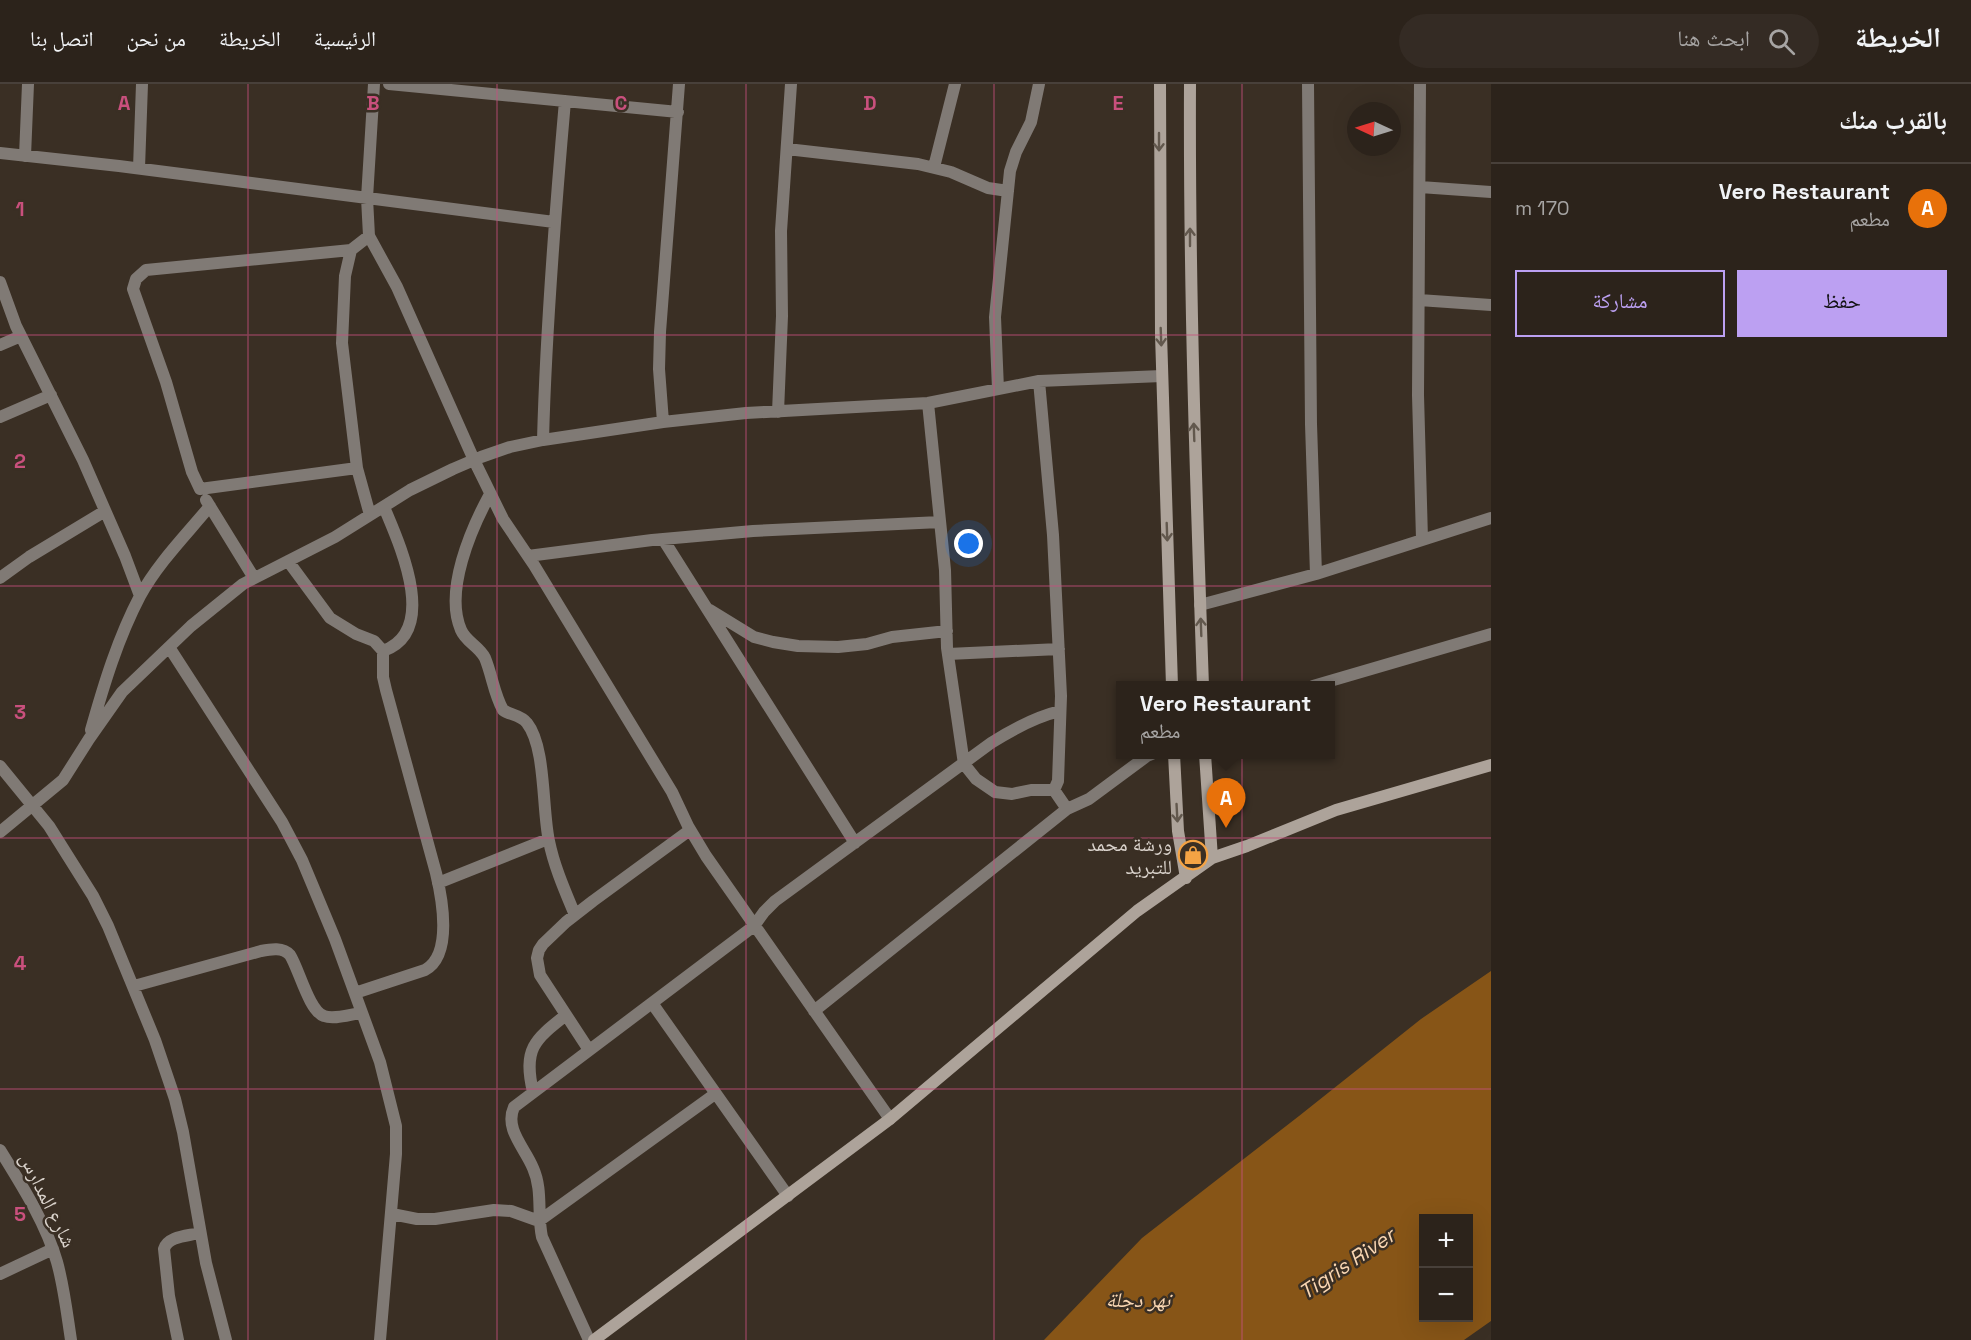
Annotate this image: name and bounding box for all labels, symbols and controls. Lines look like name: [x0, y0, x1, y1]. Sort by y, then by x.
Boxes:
search box: [1399, 14, 1819, 68]
text: الخريطة: [1855, 19, 1941, 55]
text: ابحث هنا: [1677, 24, 1750, 52]
text: اتصل بنا: [30, 25, 94, 52]
text: من نحن: [127, 25, 186, 52]
text: الخريطة: [219, 25, 281, 52]
text: الرئيسية: [314, 25, 376, 52]
icon: search: [1765, 25, 1798, 58]
text: A: [118, 90, 131, 116]
text: B: [366, 90, 380, 116]
text: C: [615, 90, 628, 116]
text: D: [863, 90, 877, 116]
text: E: [1112, 90, 1124, 116]
north arrow: [1347, 102, 1401, 156]
text: بالقرب منك: [1839, 103, 1947, 137]
one-way arrow: [1153, 132, 1165, 152]
text: Vero Restaurant: [1719, 177, 1890, 205]
text: 170 m: [1515, 195, 1570, 221]
text: A: [1921, 195, 1934, 221]
text: 1: [15, 196, 25, 222]
text: مطعم: [1849, 206, 1890, 232]
one-way arrow: [1184, 228, 1196, 248]
button: مشاركة: [1515, 270, 1725, 337]
button: حفظ: [1737, 270, 1947, 337]
one-way arrow: [1155, 327, 1166, 347]
one-way arrow: [1189, 423, 1200, 443]
text: 2: [14, 448, 26, 474]
one-way arrow: [1161, 522, 1172, 542]
your location: [954, 529, 983, 558]
one-way arrow: [1196, 618, 1207, 638]
popup: [1116, 681, 1335, 759]
text: Vero Restaurant: [1140, 689, 1311, 717]
text: 3: [14, 699, 26, 725]
text: مطعم: [1140, 718, 1180, 744]
pin: A: [1206, 778, 1246, 828]
one-way arrow: [1172, 802, 1183, 822]
place label: ورشة محمد للتبريد: [1087, 831, 1172, 880]
shop icon: ورشة محمد للتبريد: [1177, 839, 1209, 871]
text: 4: [14, 950, 27, 976]
street label: شارع المدارس: [14, 1148, 82, 1252]
text: 5: [14, 1201, 26, 1227]
map controls: [1419, 1214, 1473, 1322]
button: +: [1419, 1214, 1473, 1268]
water label: Tigris River: [1294, 1220, 1402, 1306]
button: −: [1419, 1268, 1473, 1322]
water label: نهر دجلة: [1106, 1286, 1174, 1313]

